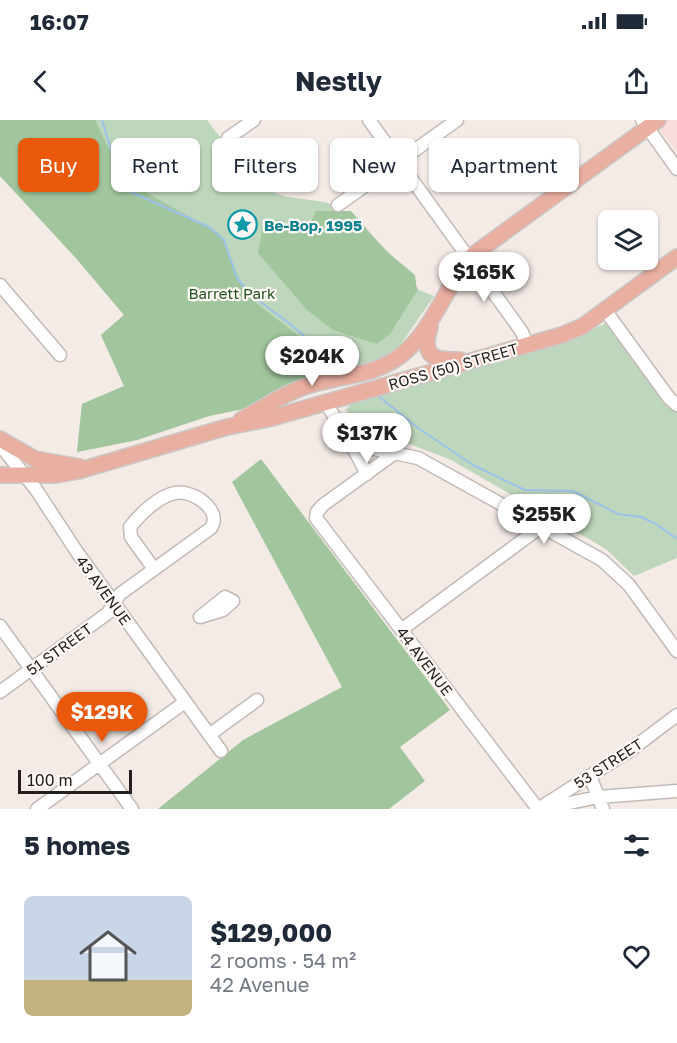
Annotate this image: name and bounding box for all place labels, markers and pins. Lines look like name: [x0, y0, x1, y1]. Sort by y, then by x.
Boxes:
place icon: Be-Bop, 1995: [227, 209, 259, 241]
place label: Be-Bop, 1995: [264, 216, 362, 234]
pin: $165K: [442, 252, 526, 303]
pin: $204K: [270, 336, 354, 387]
pin: $137K: [325, 413, 409, 464]
pin: $255K: [502, 494, 586, 545]
pin: $129K: [60, 692, 144, 743]

